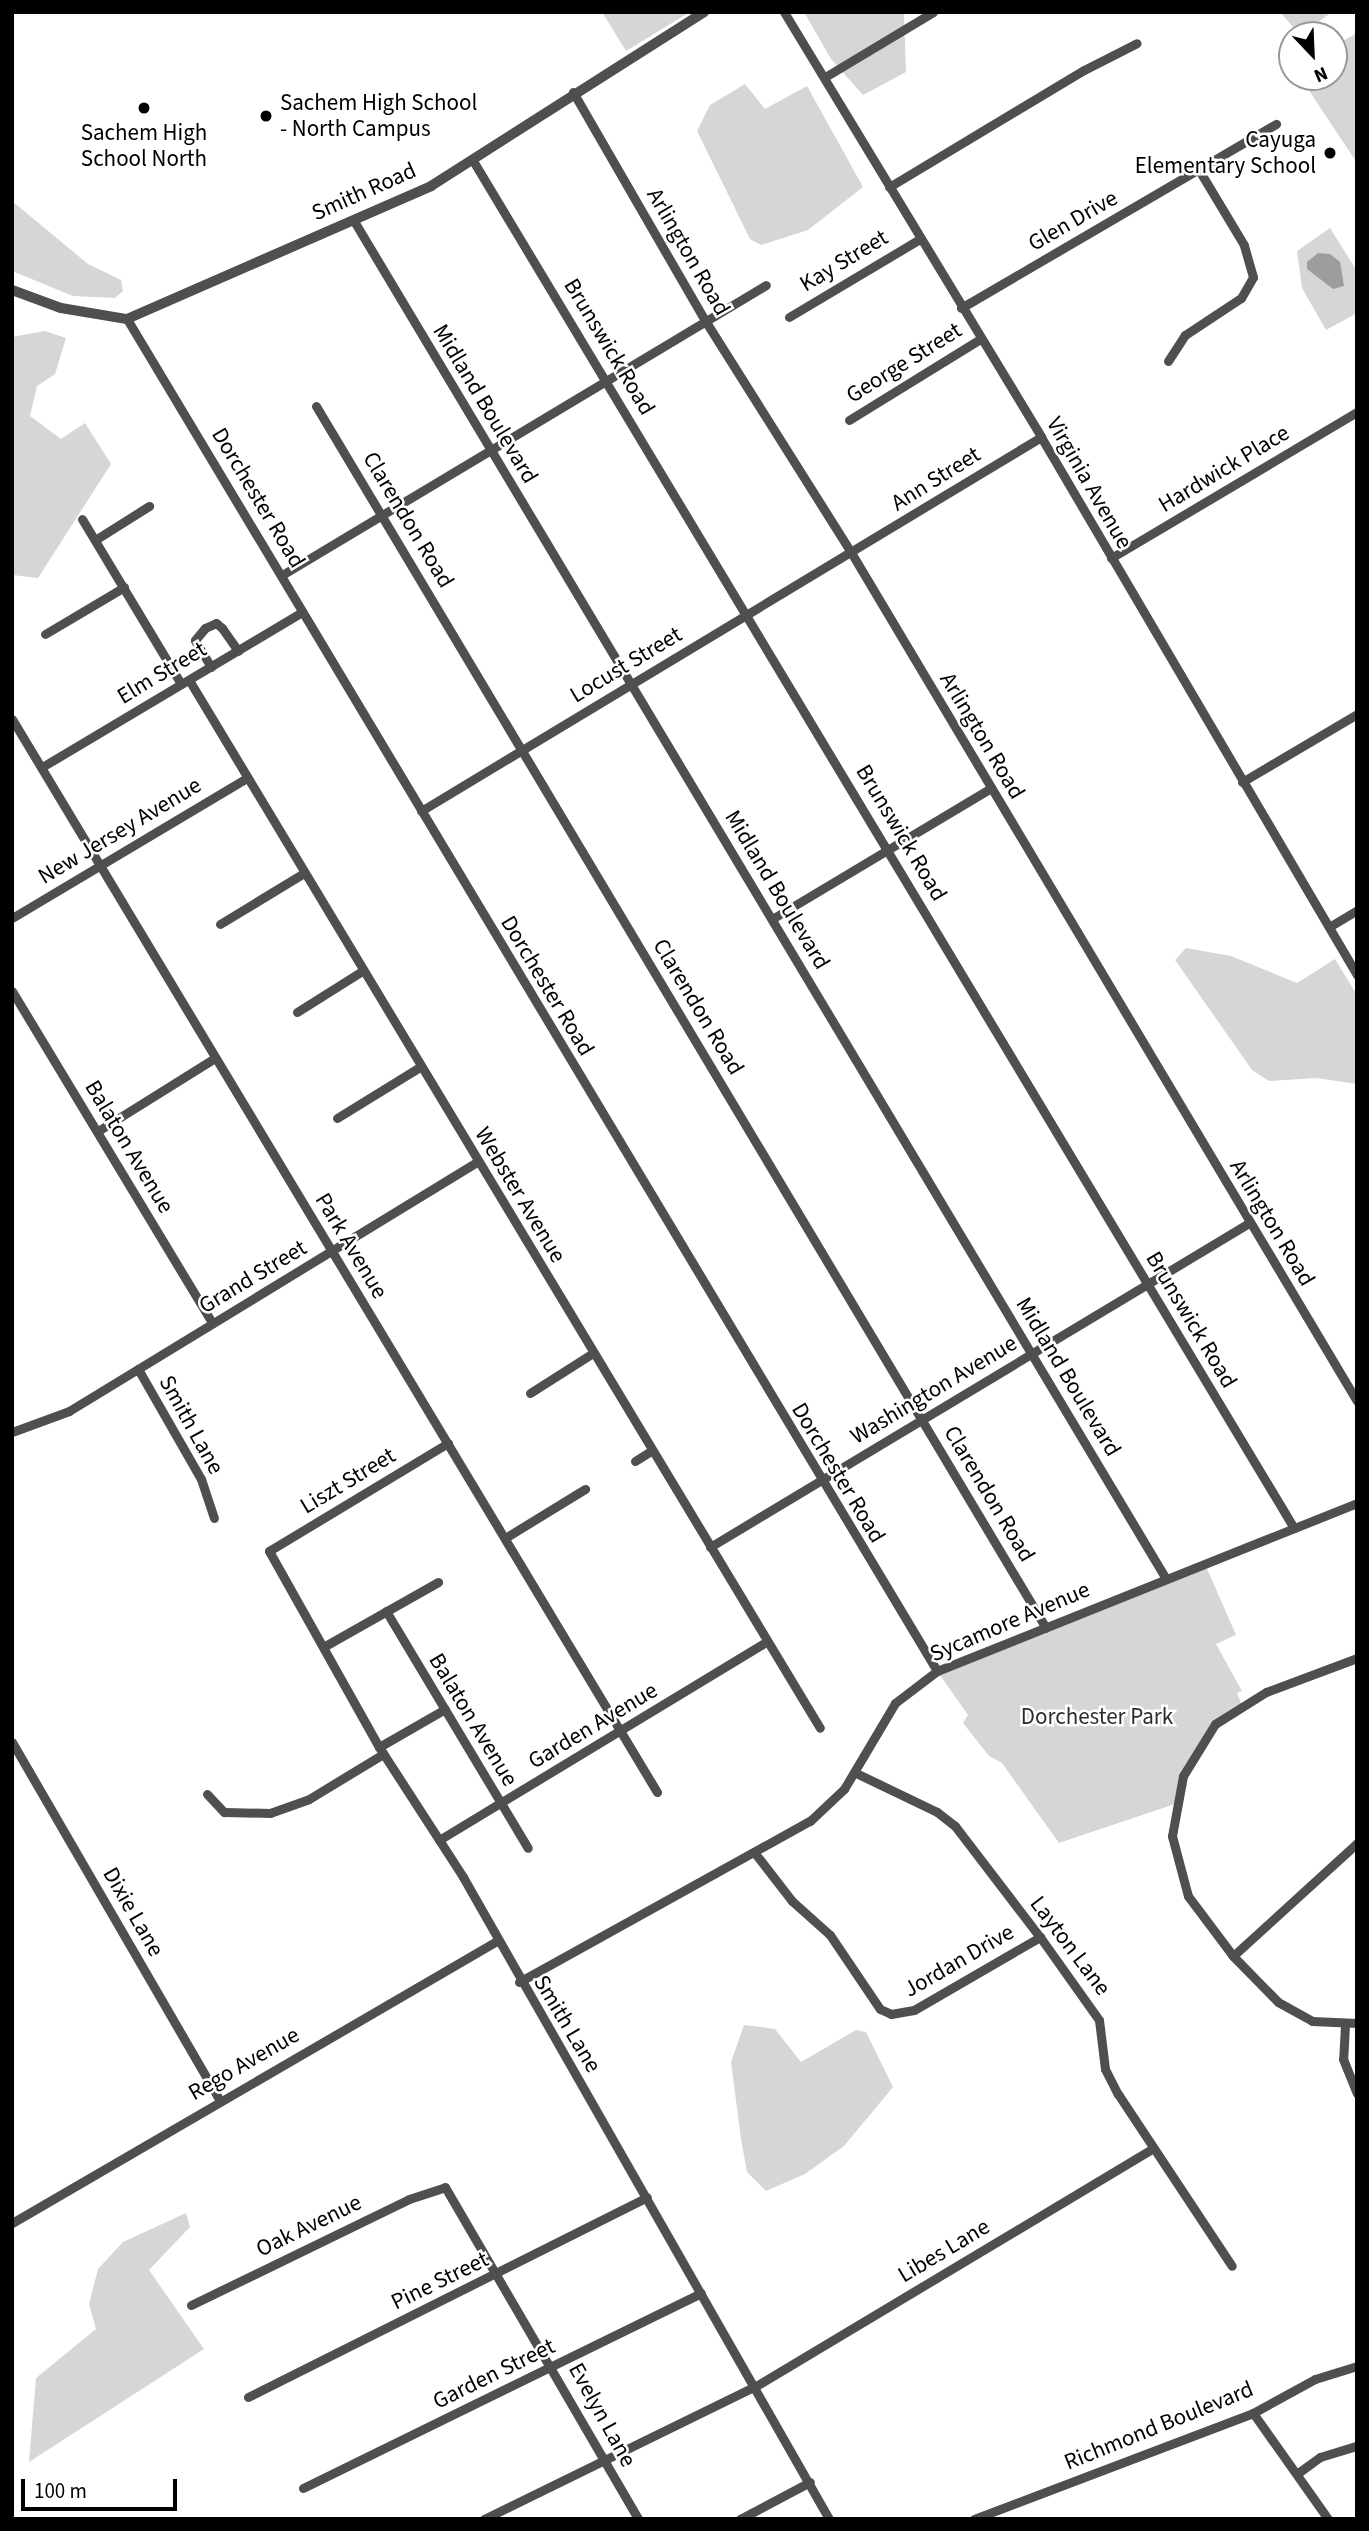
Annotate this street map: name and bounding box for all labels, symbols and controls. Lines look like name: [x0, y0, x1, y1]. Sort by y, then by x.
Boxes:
north arrow: [1278, 21, 1348, 91]
text: N: [1310, 59, 1332, 89]
place label: Sachem High School - North Campus: [280, 89, 477, 143]
marker: Sachem High School North: [136, 100, 152, 116]
marker: Sachem High School - North Campus: [258, 108, 274, 124]
place label: Sachem High School North: [81, 119, 207, 173]
place label: Cayuga Elementary School: [1135, 126, 1316, 180]
marker: Cayuga Elementary School: [1322, 145, 1338, 161]
street label: Smith Road: [308, 157, 420, 227]
street label: Arlington Road: [640, 183, 736, 321]
street label: Glen Drive: [1023, 184, 1123, 258]
street label: Kay Street: [795, 224, 893, 298]
street label: Brunswick Road: [557, 274, 661, 420]
street label: George Street: [841, 317, 967, 409]
street label: Midland Boulevard: [427, 319, 543, 489]
street label: Virginia Avenue: [1040, 412, 1138, 554]
street label: Hardwick Place: [1154, 419, 1294, 519]
street label: Dorchester Road: [205, 423, 311, 573]
street label: Ann Street: [886, 441, 986, 517]
street label: Clarendon Road: [356, 447, 460, 593]
street label: Locust Street: [565, 621, 687, 709]
street label: Elm Street: [112, 636, 212, 710]
street label: Arlington Road: [933, 668, 1031, 804]
street label: Brunswick Road: [849, 760, 953, 906]
street label: New Jersey Avenue: [33, 771, 207, 891]
street label: Midland Boulevard: [719, 805, 835, 975]
street label: Dorchester Road: [494, 911, 600, 1061]
street label: Clarendon Road: [646, 934, 750, 1080]
street label: Balaton Avenue: [78, 1075, 180, 1219]
street label: Webster Avenue: [469, 1122, 571, 1268]
street label: Arlington Road: [1223, 1155, 1321, 1291]
street label: Park Avenue: [309, 1188, 393, 1304]
street label: Grand Street: [194, 1234, 312, 1320]
street label: Brunswick Road: [1139, 1247, 1243, 1393]
street label: Midland Boulevard: [1010, 1292, 1126, 1462]
street label: Washington Avenue: [846, 1329, 1022, 1451]
street label: Smith Lane: [153, 1371, 229, 1479]
street label: Dorchester Road: [785, 1398, 891, 1548]
street label: Clarendon Road: [937, 1421, 1041, 1567]
street label: Liszt Street: [295, 1442, 401, 1520]
street label: Sycamore Avenue: [926, 1576, 1094, 1668]
street label: Balaton Avenue: [422, 1648, 524, 1792]
street label: Garden Avenue: [523, 1677, 663, 1775]
park label: Dorchester Park: [1021, 1703, 1173, 1731]
street label: Dixie Lane: [96, 1862, 170, 1962]
street label: Layton Lane: [1024, 1891, 1116, 2001]
street label: Jordan Drive: [899, 1918, 1019, 2004]
street label: Smith Lane: [527, 1970, 607, 2078]
street label: Rego Avenue: [184, 2021, 304, 2107]
street label: Oak Avenue: [252, 2189, 366, 2263]
street label: Libes Lane: [893, 2213, 995, 2289]
street label: Pine Street: [387, 2246, 493, 2316]
street label: Garden Street: [428, 2333, 560, 2415]
street label: Evelyn Lane: [562, 2358, 642, 2472]
street label: Richmond Boulevard: [1060, 2375, 1258, 2477]
scale bar: [24, 2464, 180, 2508]
text: 100 m: [34, 2476, 87, 2506]

